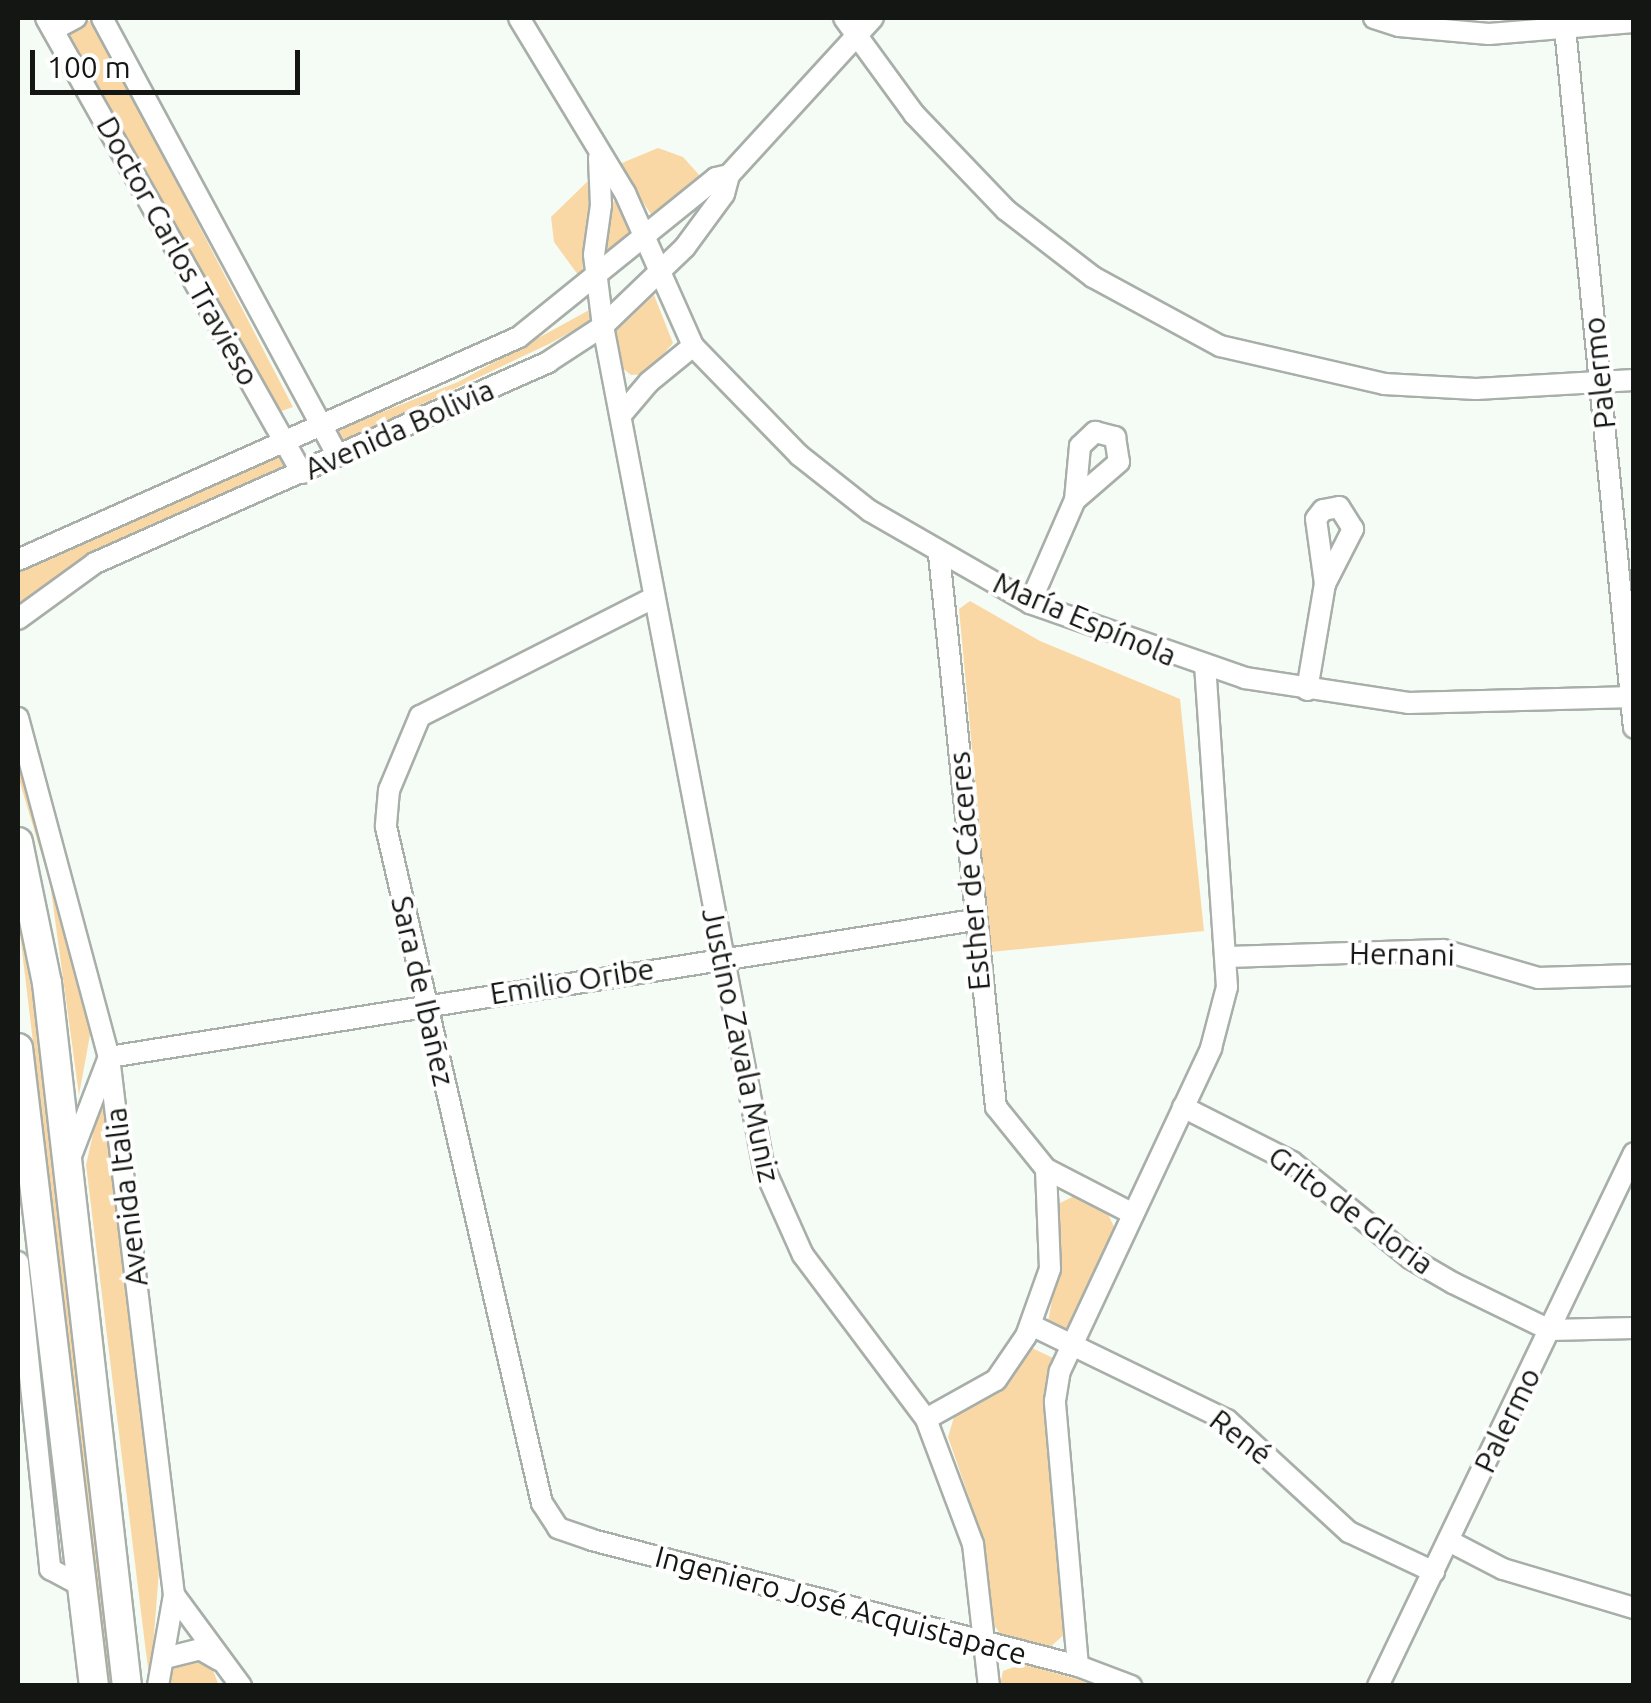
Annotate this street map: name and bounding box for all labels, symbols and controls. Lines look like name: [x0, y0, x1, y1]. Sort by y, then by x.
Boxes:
scale bar: [35, 30, 305, 92]
text: 100 m: [47, 50, 131, 84]
street label: Doctor Carlos Travieso: [89, 110, 267, 392]
street label: Palermo: [1575, 315, 1623, 431]
street label: Avenida Bolivia: [299, 371, 499, 487]
street label: María Espínola: [988, 564, 1182, 674]
street label: Esther de Cáceres: [941, 750, 997, 992]
street label: Sara de Ibañez: [384, 892, 462, 1090]
street label: Justino Zavala Muniz: [694, 905, 788, 1185]
street label: Hernani: [1349, 935, 1455, 973]
street label: Emilio Oribe: [487, 950, 657, 1012]
street label: Avenida Italia: [97, 1106, 155, 1288]
street label: Grito de Gloria: [1262, 1138, 1440, 1282]
street label: Palermo: [1466, 1362, 1548, 1478]
street label: René: [1203, 1402, 1279, 1472]
street label: Ingeniero José Acquistapace: [651, 1538, 1031, 1672]

